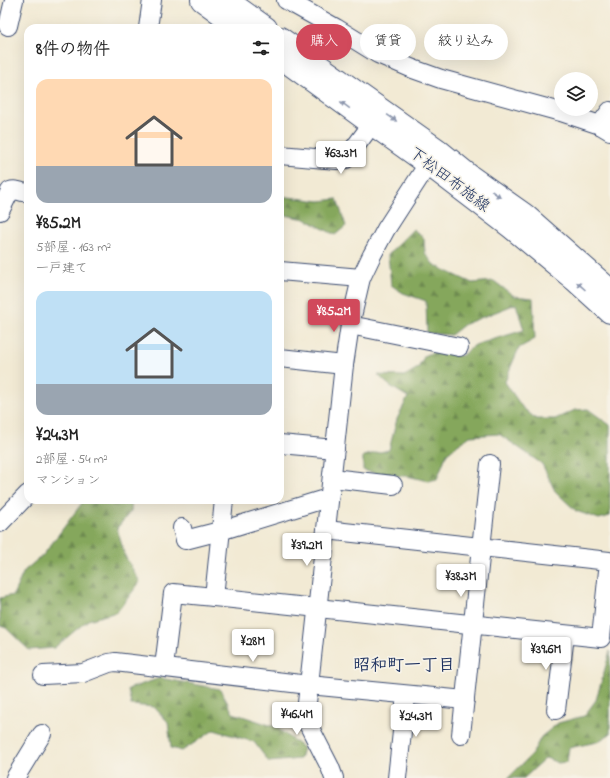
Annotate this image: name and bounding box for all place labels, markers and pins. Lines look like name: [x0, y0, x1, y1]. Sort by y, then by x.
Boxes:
pin: ¥63.3M: [308, 141, 374, 175]
pin: ¥85.2M: [301, 299, 367, 333]
pin: ¥39.2M: [274, 533, 340, 567]
pin: ¥38.3M: [428, 564, 494, 598]
pin: ¥28M: [229, 629, 277, 663]
pin: ¥39.6M: [513, 637, 579, 671]
pin: ¥46.4M: [264, 702, 330, 736]
pin: ¥24.3M: [383, 704, 449, 738]

